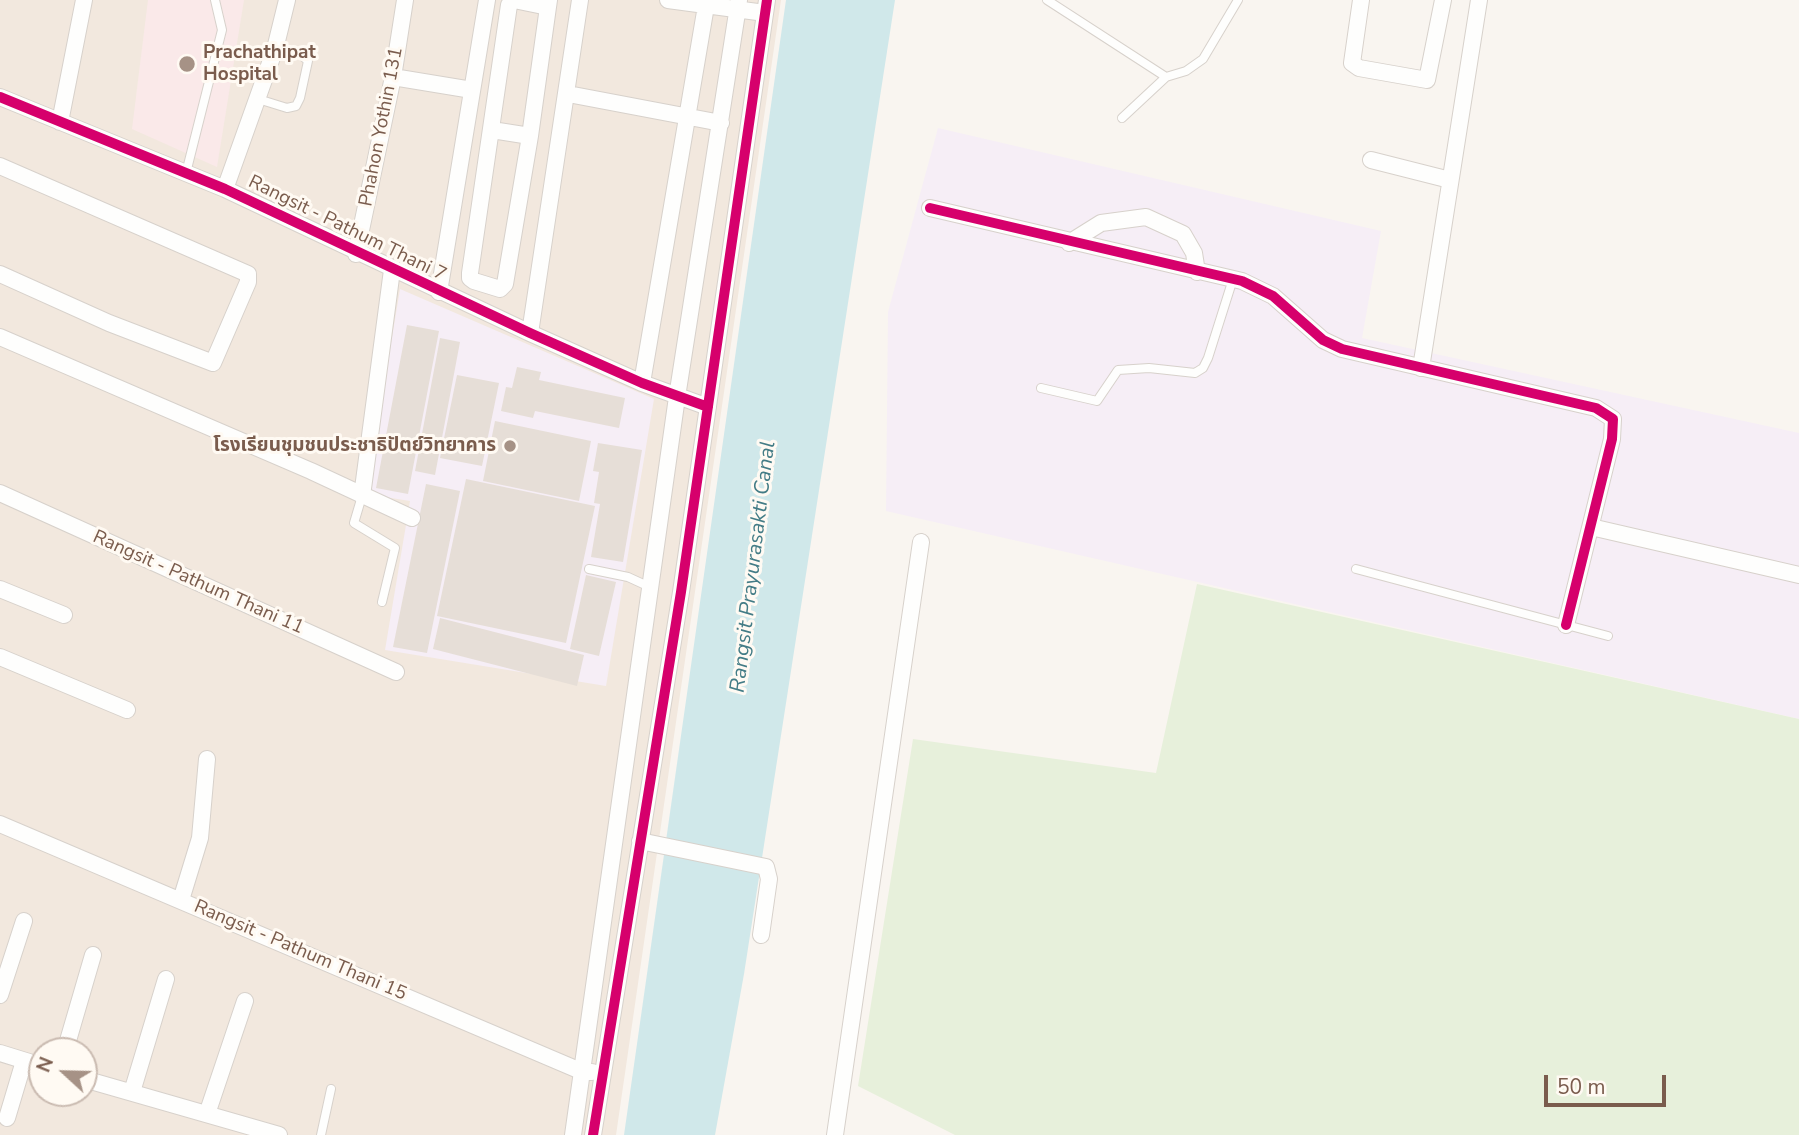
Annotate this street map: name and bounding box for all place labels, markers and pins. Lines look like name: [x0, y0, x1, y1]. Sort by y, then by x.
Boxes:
place label: Prachathipat Hospital: [203, 42, 316, 86]
marker: Prachathipat Hospital: [177, 54, 197, 74]
place label: โรงเรียนชุมชนประชาธิปัตย์วิทยาคาร: [213, 435, 496, 457]
marker: โรงเรียนชุมชนประชาธิปัตย์วิทยาคาร: [502, 438, 518, 454]

